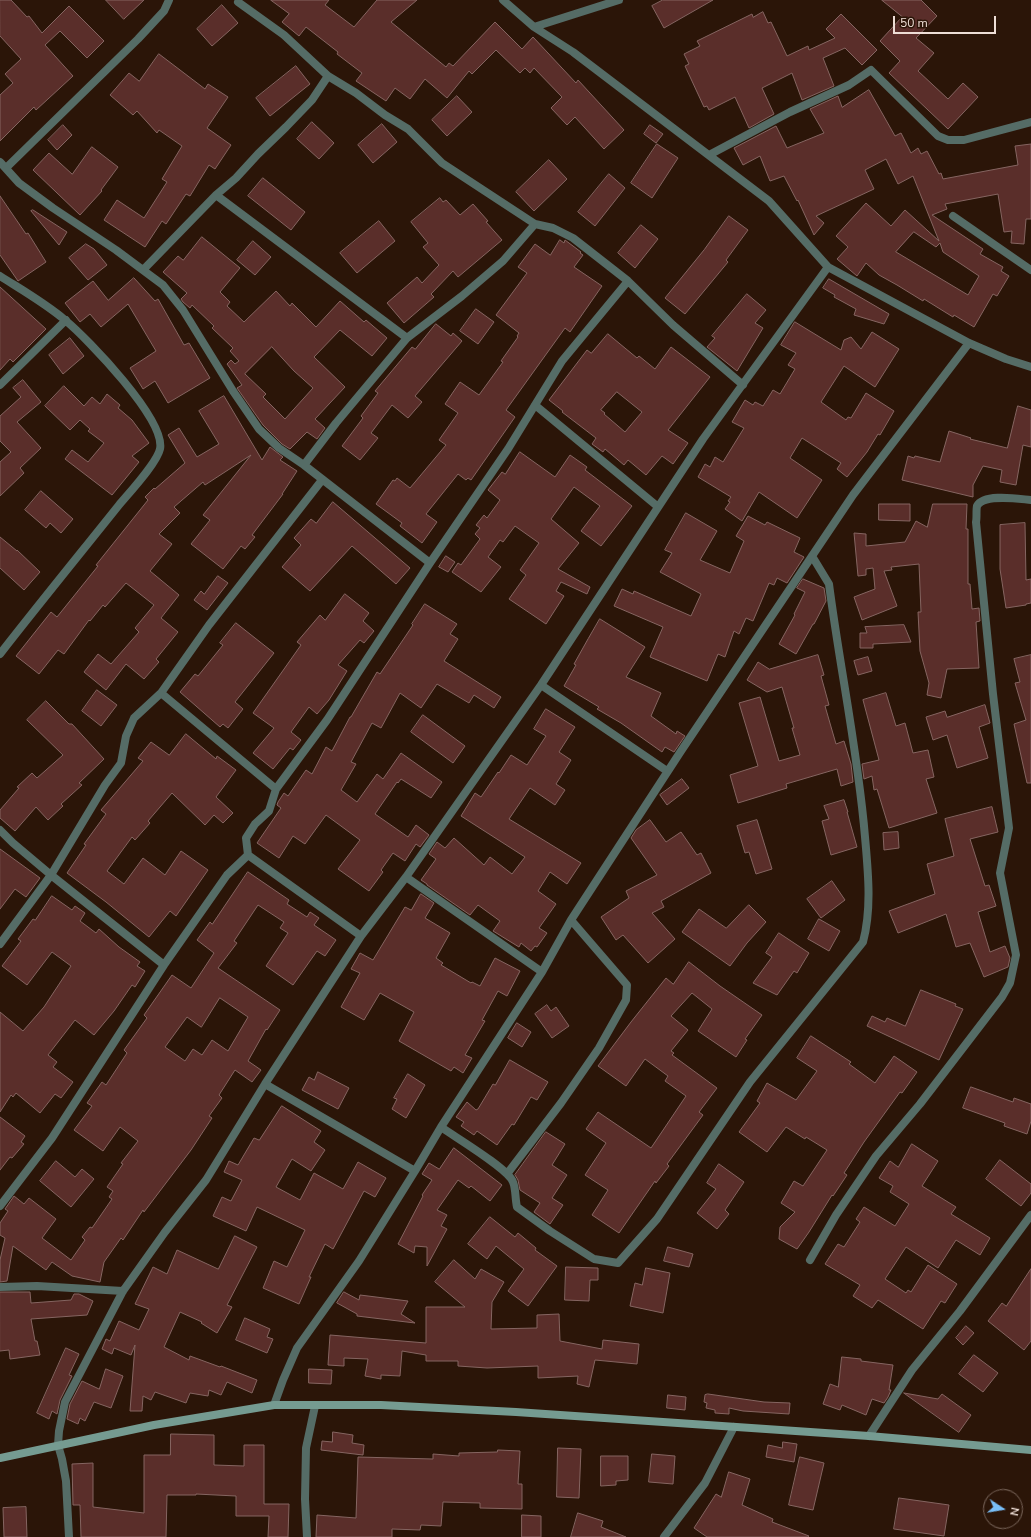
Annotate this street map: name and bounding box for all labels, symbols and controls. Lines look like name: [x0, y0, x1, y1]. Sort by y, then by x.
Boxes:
scale bar: [895, 8, 998, 34]
text: 50 m: [900, 15, 928, 31]
north arrow: [983, 1489, 1023, 1529]
text: N: [1006, 1506, 1022, 1517]

